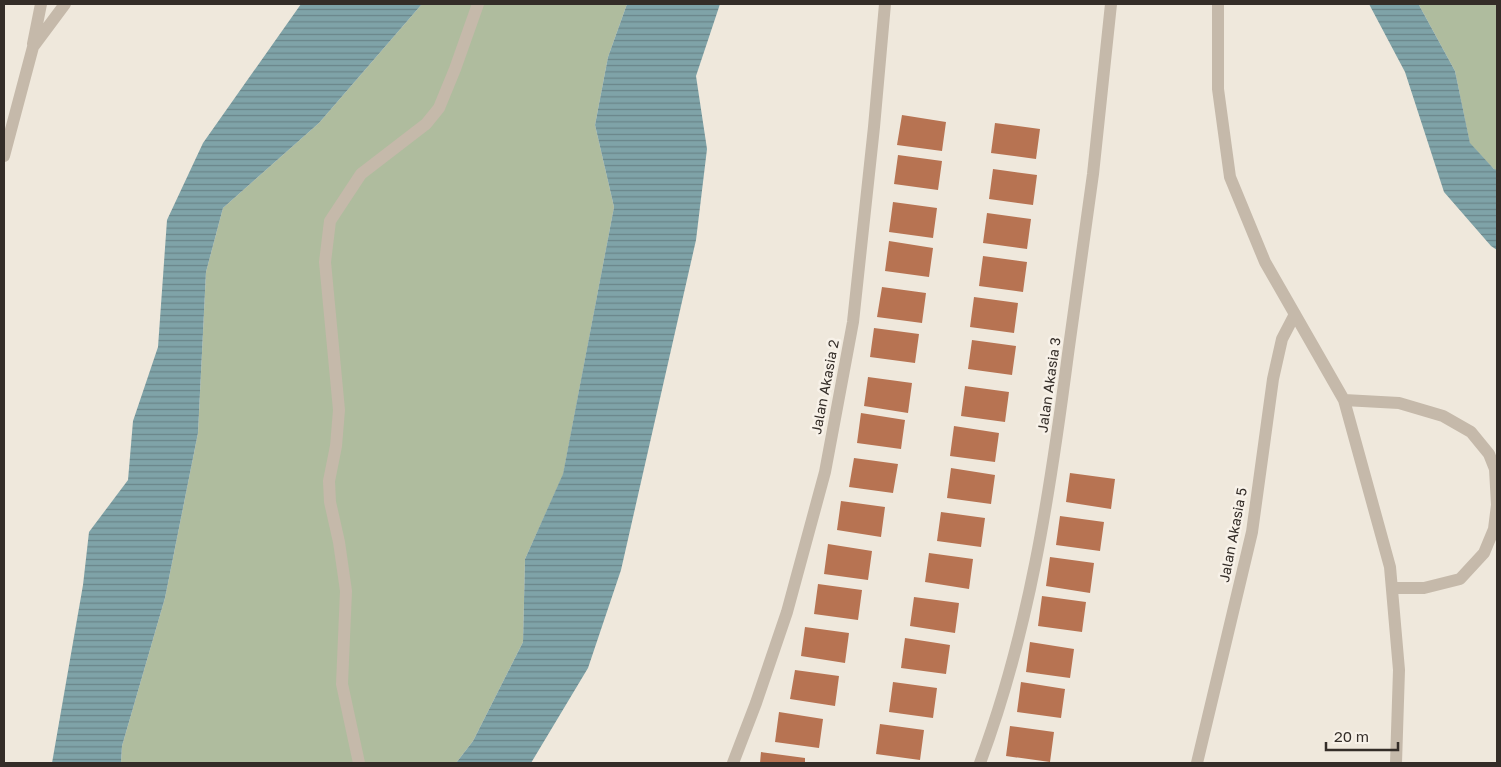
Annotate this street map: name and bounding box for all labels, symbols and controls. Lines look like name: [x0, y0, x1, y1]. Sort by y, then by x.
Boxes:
street label: Jalan Akasia 3: [1033, 336, 1064, 434]
street label: Jalan Akasia 2: [807, 338, 842, 436]
street label: Jalan Akasia 5: [1215, 486, 1250, 584]
scale bar: [1326, 720, 1398, 752]
text: 20 m: [1334, 727, 1369, 745]

